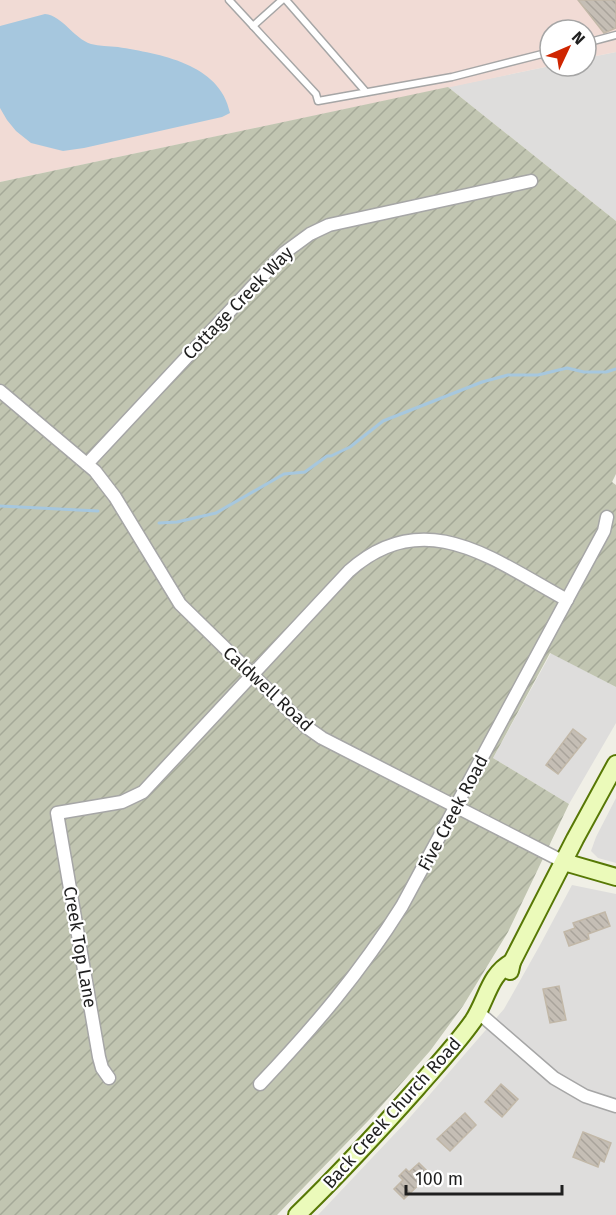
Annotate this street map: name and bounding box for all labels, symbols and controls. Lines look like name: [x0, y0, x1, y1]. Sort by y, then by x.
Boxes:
north arrow: [538, 18, 598, 78]
text: N: [568, 28, 589, 48]
street label: Cottage Creek Way: [178, 242, 298, 364]
street label: Caldwell Road: [218, 642, 318, 736]
street label: Five Creek Road: [413, 751, 493, 875]
street label: Creek Top Lane: [58, 884, 102, 1010]
street label: Back Creek Church Road: [318, 1033, 466, 1193]
scale bar: [406, 1158, 562, 1196]
text: 100 m: [415, 1168, 463, 1190]

